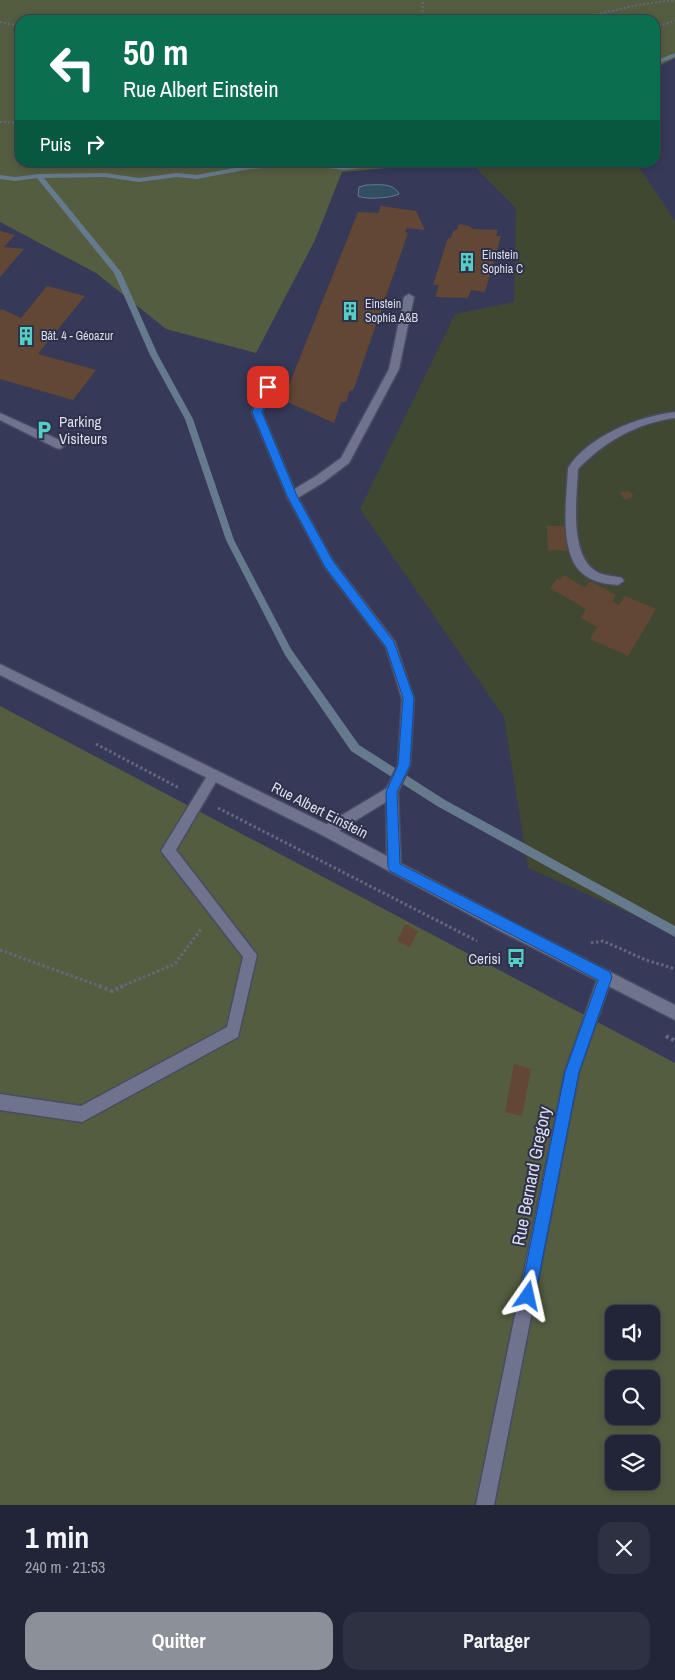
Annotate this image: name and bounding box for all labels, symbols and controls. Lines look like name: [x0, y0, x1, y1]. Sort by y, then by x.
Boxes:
text: 50 m: [123, 29, 188, 76]
icon: left: [40, 35, 105, 100]
text: Rue Albert Einstein: [123, 74, 278, 104]
icon: right: [81, 130, 109, 158]
text: Puis: [40, 131, 71, 157]
place label: Einstein Sophia C: [482, 247, 523, 277]
building icon: Einstein Sophia C: [456, 251, 478, 273]
place label: Einstein Sophia A&B: [365, 296, 419, 326]
building icon: Einstein Sophia A&B: [339, 300, 361, 322]
building icon: Bât. 4 - Géoazur: [15, 325, 37, 347]
place label: Bât. 4 - Géoazur: [41, 328, 114, 344]
pin: [247, 366, 289, 408]
icon: arrive: [254, 373, 282, 401]
place label: Parking Visiteurs: [59, 411, 107, 449]
parking icon: Parking Visiteurs: [33, 419, 55, 441]
street label: Rue Albert Einstein: [268, 777, 372, 843]
bus stop icon: Cerisi: [505, 947, 527, 969]
place label: Cerisi: [468, 948, 501, 969]
street label: Rue Bernard Gregory: [505, 1104, 557, 1248]
position arrow: [501, 1269, 553, 1321]
map controls: [605, 1305, 660, 1490]
button: sound: [605, 1305, 660, 1360]
button: search: [605, 1370, 660, 1425]
button: layers: [605, 1435, 660, 1490]
text: 1 min: [25, 1517, 89, 1557]
button: close: [598, 1522, 650, 1574]
text: 240 m · 21:53: [25, 1556, 105, 1578]
button: Quitter: [25, 1612, 333, 1670]
button: Partager: [343, 1612, 650, 1670]

